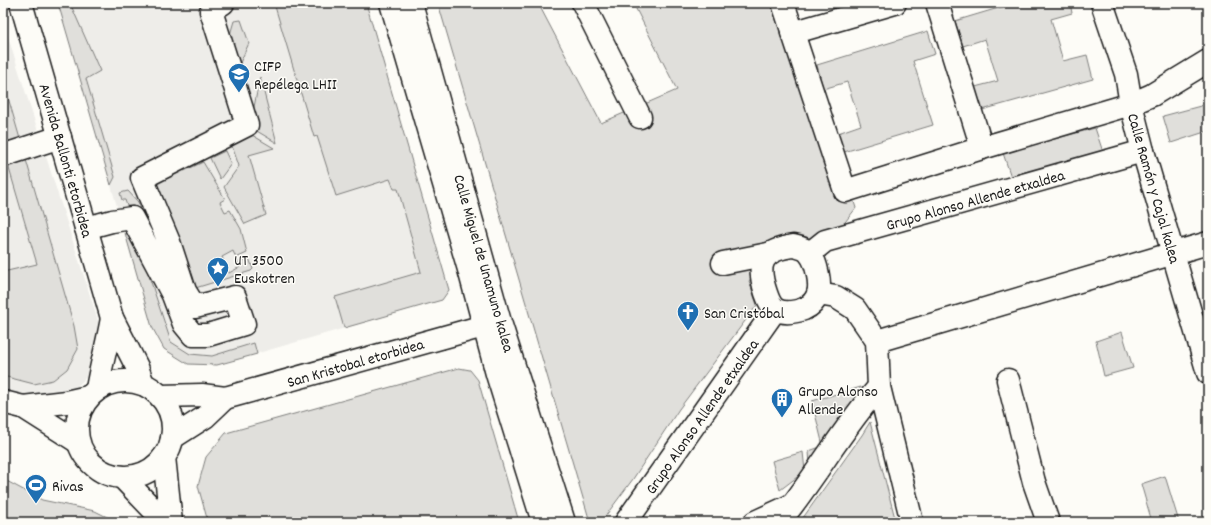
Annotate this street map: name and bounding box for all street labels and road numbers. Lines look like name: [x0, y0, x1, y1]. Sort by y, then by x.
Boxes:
street label: Avenida Ballonti etorbidea: [32, 81, 98, 241]
street label: Calle Ramón y Cajal kalea: [1120, 111, 1185, 267]
street label: Grupo Alonso Allende etxaldea: [884, 165, 1068, 238]
street label: Calle Miguel de Unamuno kalea: [446, 172, 519, 356]
street label: San Kristobal etorbidea: [285, 334, 427, 395]
street label: Grupo Alonso Allende etxaldea: [641, 335, 766, 500]

